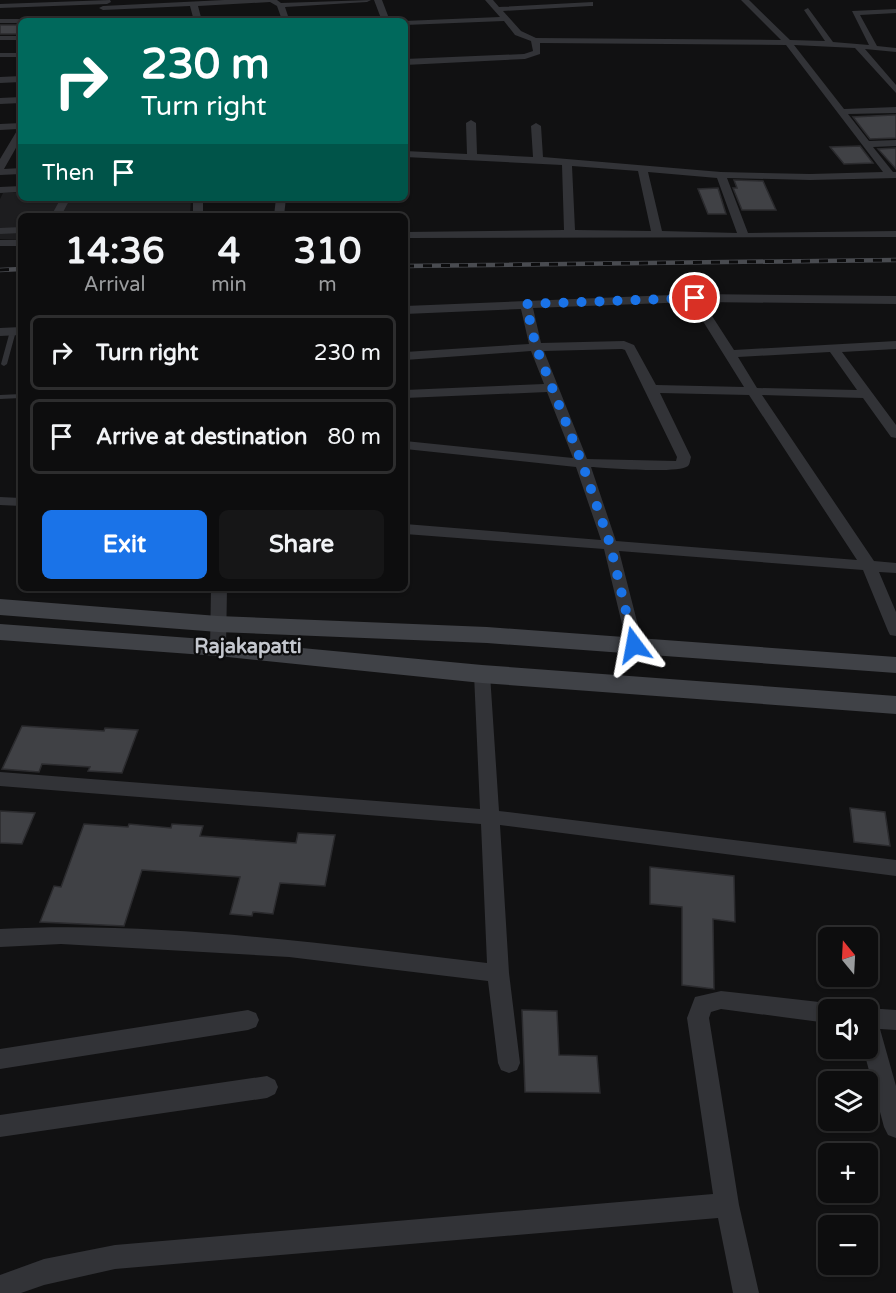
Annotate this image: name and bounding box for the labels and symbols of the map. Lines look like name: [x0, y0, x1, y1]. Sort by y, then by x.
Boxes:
pin: [669, 272, 720, 323]
position arrow: [602, 613, 666, 677]
district label: Rajakapatti: [194, 635, 302, 659]
north arrow: [818, 927, 878, 987]

